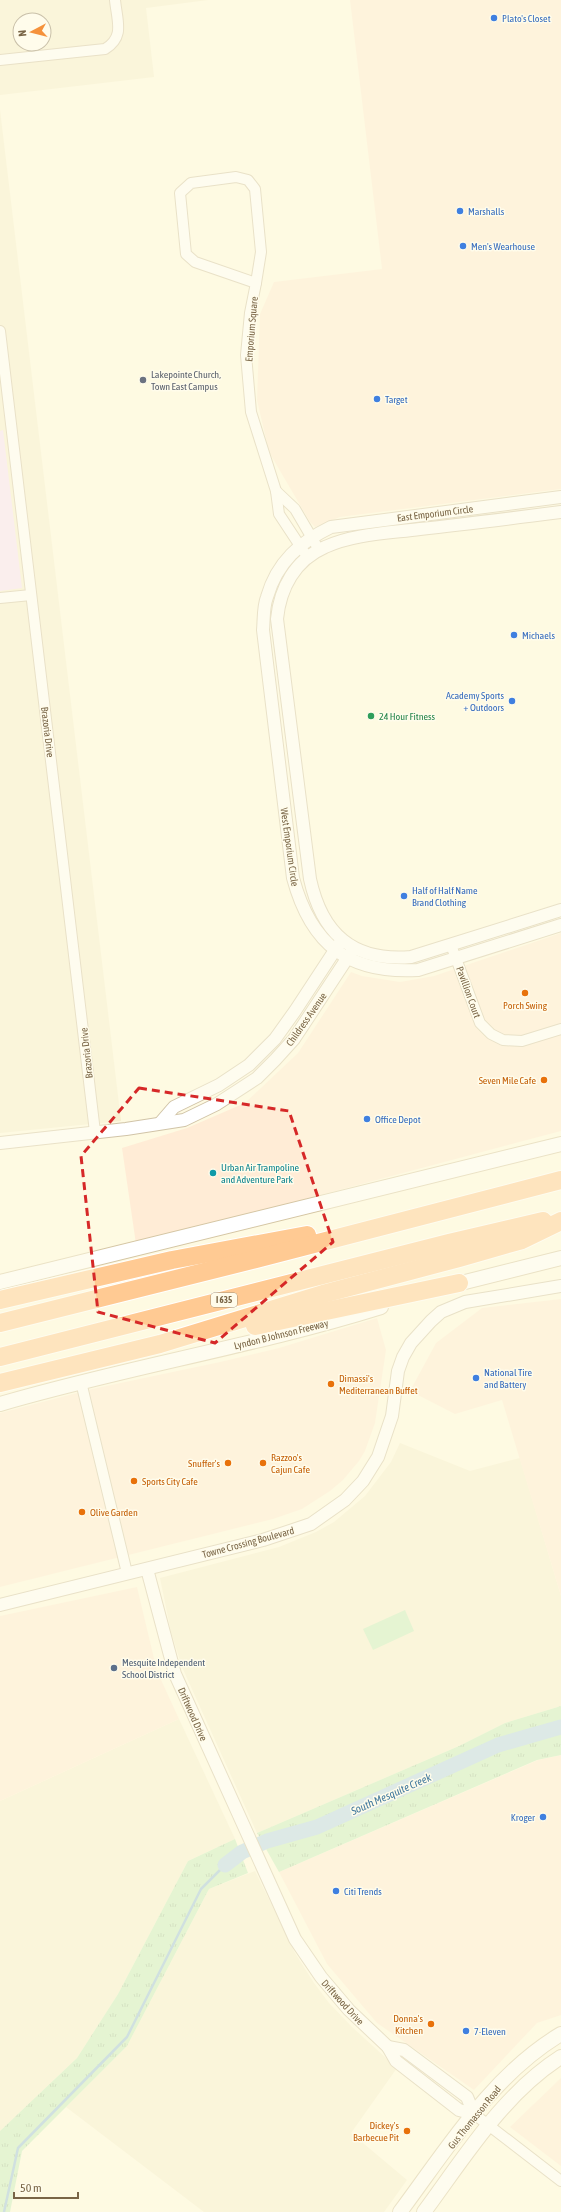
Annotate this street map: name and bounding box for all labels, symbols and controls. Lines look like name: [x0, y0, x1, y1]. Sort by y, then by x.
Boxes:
north arrow: [12, 12, 52, 52]
marker: Plato's Closet: [489, 13, 499, 23]
place label: Plato's Closet: [502, 13, 551, 24]
text: N: [16, 29, 28, 37]
marker: Marshalls: [455, 206, 465, 216]
place label: Marshalls: [468, 206, 505, 217]
marker: Men's Wearhouse: [458, 241, 468, 251]
place label: Men's Wearhouse: [471, 241, 535, 252]
street label: Emporium Square: [243, 296, 260, 362]
place label: Lakepointe Church, Town East Campus: [151, 369, 221, 392]
marker: Lakepointe Church, Town East Campus: [138, 375, 148, 385]
marker: Target: [372, 394, 382, 404]
place label: Target: [385, 394, 408, 405]
street label: East Emporium Circle: [396, 503, 474, 524]
marker: Michaels: [509, 630, 519, 640]
place label: Michaels: [522, 630, 555, 641]
place label: Academy Sports + Outdoors: [446, 690, 504, 713]
marker: Academy Sports + Outdoors: [507, 696, 517, 706]
street label: Brazoria Drive: [39, 706, 56, 759]
marker: 24 Hour Fitness: [366, 711, 376, 721]
place label: 24 Hour Fitness: [379, 711, 436, 722]
street label: West Emporium Circle: [279, 807, 301, 888]
place label: Half of Half Name Brand Clothing: [412, 885, 478, 908]
marker: Half of Half Name Brand Clothing: [399, 891, 409, 901]
street label: Pavillion Court: [454, 965, 483, 1020]
marker: Porch Swing: [520, 988, 530, 998]
street label: Childress Avenue: [284, 990, 329, 1048]
place label: Porch Swing: [503, 1000, 548, 1011]
street label: Brazoria Drive: [78, 1027, 95, 1079]
place label: Seven Mile Cafe: [479, 1075, 536, 1086]
marker: Seven Mile Cafe: [539, 1075, 549, 1085]
marker: Office Depot: [362, 1114, 372, 1124]
place label: Office Depot: [375, 1114, 421, 1125]
place label: Urban Air Trampoline and Adventure Park: [221, 1162, 300, 1185]
marker: Urban Air Trampoline and Adventure Park: [208, 1168, 218, 1178]
road number: I 635: [211, 1293, 237, 1307]
street label: Lyndon B Johnson Freeway: [233, 1317, 329, 1352]
place label: National Tire and Battery: [484, 1367, 532, 1390]
place label: Dimassi's Mediterranean Buffet: [339, 1373, 418, 1396]
marker: National Tire and Battery: [471, 1373, 481, 1383]
marker: Dimassi's Mediterranean Buffet: [326, 1379, 336, 1389]
place label: Razzoo's Cajun Cafe: [271, 1452, 310, 1475]
place label: Snuffer's: [188, 1458, 220, 1469]
marker: Snuffer's: [223, 1458, 233, 1468]
marker: Razzoo's Cajun Cafe: [258, 1458, 268, 1468]
marker: Sports City Cafe: [129, 1476, 139, 1486]
place label: Sports City Cafe: [142, 1476, 198, 1487]
marker: Olive Garden: [77, 1507, 87, 1517]
place label: Olive Garden: [90, 1507, 138, 1518]
street label: Towne Crossing Boulevard: [201, 1525, 296, 1560]
place label: Mesquite Independent School District: [122, 1657, 205, 1680]
marker: Mesquite Independent School District: [109, 1663, 119, 1673]
street label: Driftwood Drive: [176, 1686, 209, 1743]
water label: South Mesquite Creek: [348, 1771, 433, 1817]
place label: Kroger: [511, 1812, 536, 1823]
marker: Kroger: [538, 1812, 548, 1822]
marker: Citi Trends: [331, 1886, 341, 1896]
place label: Citi Trends: [344, 1886, 382, 1897]
street label: Driftwood Drive: [319, 1977, 366, 2028]
place label: Donna's Kitchen: [393, 2013, 423, 2036]
marker: Donna's Kitchen: [426, 2019, 436, 2029]
marker: 7-Eleven: [461, 2026, 471, 2036]
place label: 7-Eleven: [474, 2026, 506, 2037]
street label: Gus Thomasson Road: [446, 2083, 503, 2151]
place label: Dickey's Barbecue Pit: [353, 2120, 399, 2143]
marker: Dickey's Barbecue Pit: [402, 2126, 412, 2136]
scale bar: [14, 2174, 78, 2200]
text: 50 m: [20, 2181, 42, 2195]

